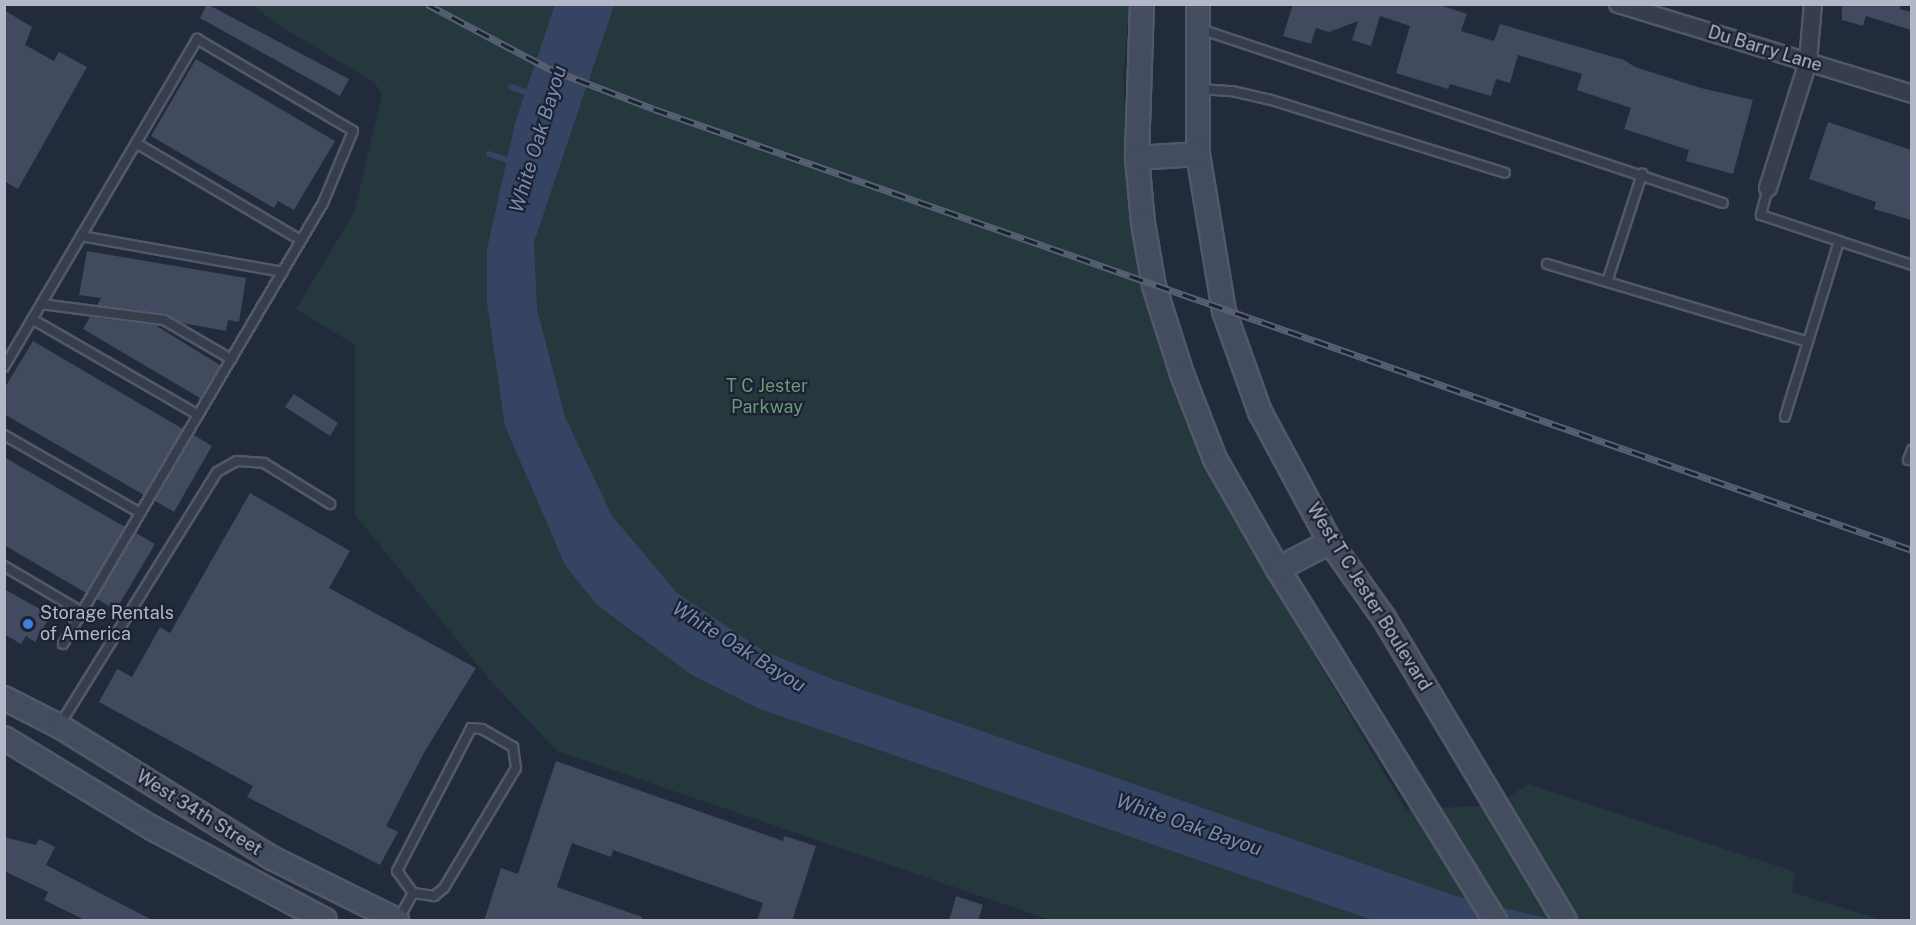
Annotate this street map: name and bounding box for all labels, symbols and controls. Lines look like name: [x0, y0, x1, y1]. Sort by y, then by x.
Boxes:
street label: Du Barry Lane: [1705, 21, 1825, 77]
water label: White Oak Bayou: [504, 62, 572, 216]
park label: T C Jester Parkway: [726, 376, 808, 418]
street label: West T C Jester Boulevard: [1302, 499, 1436, 695]
water label: White Oak Bayou: [668, 596, 810, 698]
place label: Storage Rentals of America: [40, 603, 174, 646]
marker: Storage Rentals of America: [21, 617, 35, 631]
street label: West 34th Street: [132, 766, 266, 860]
water label: White Oak Bayou: [1113, 789, 1265, 861]

